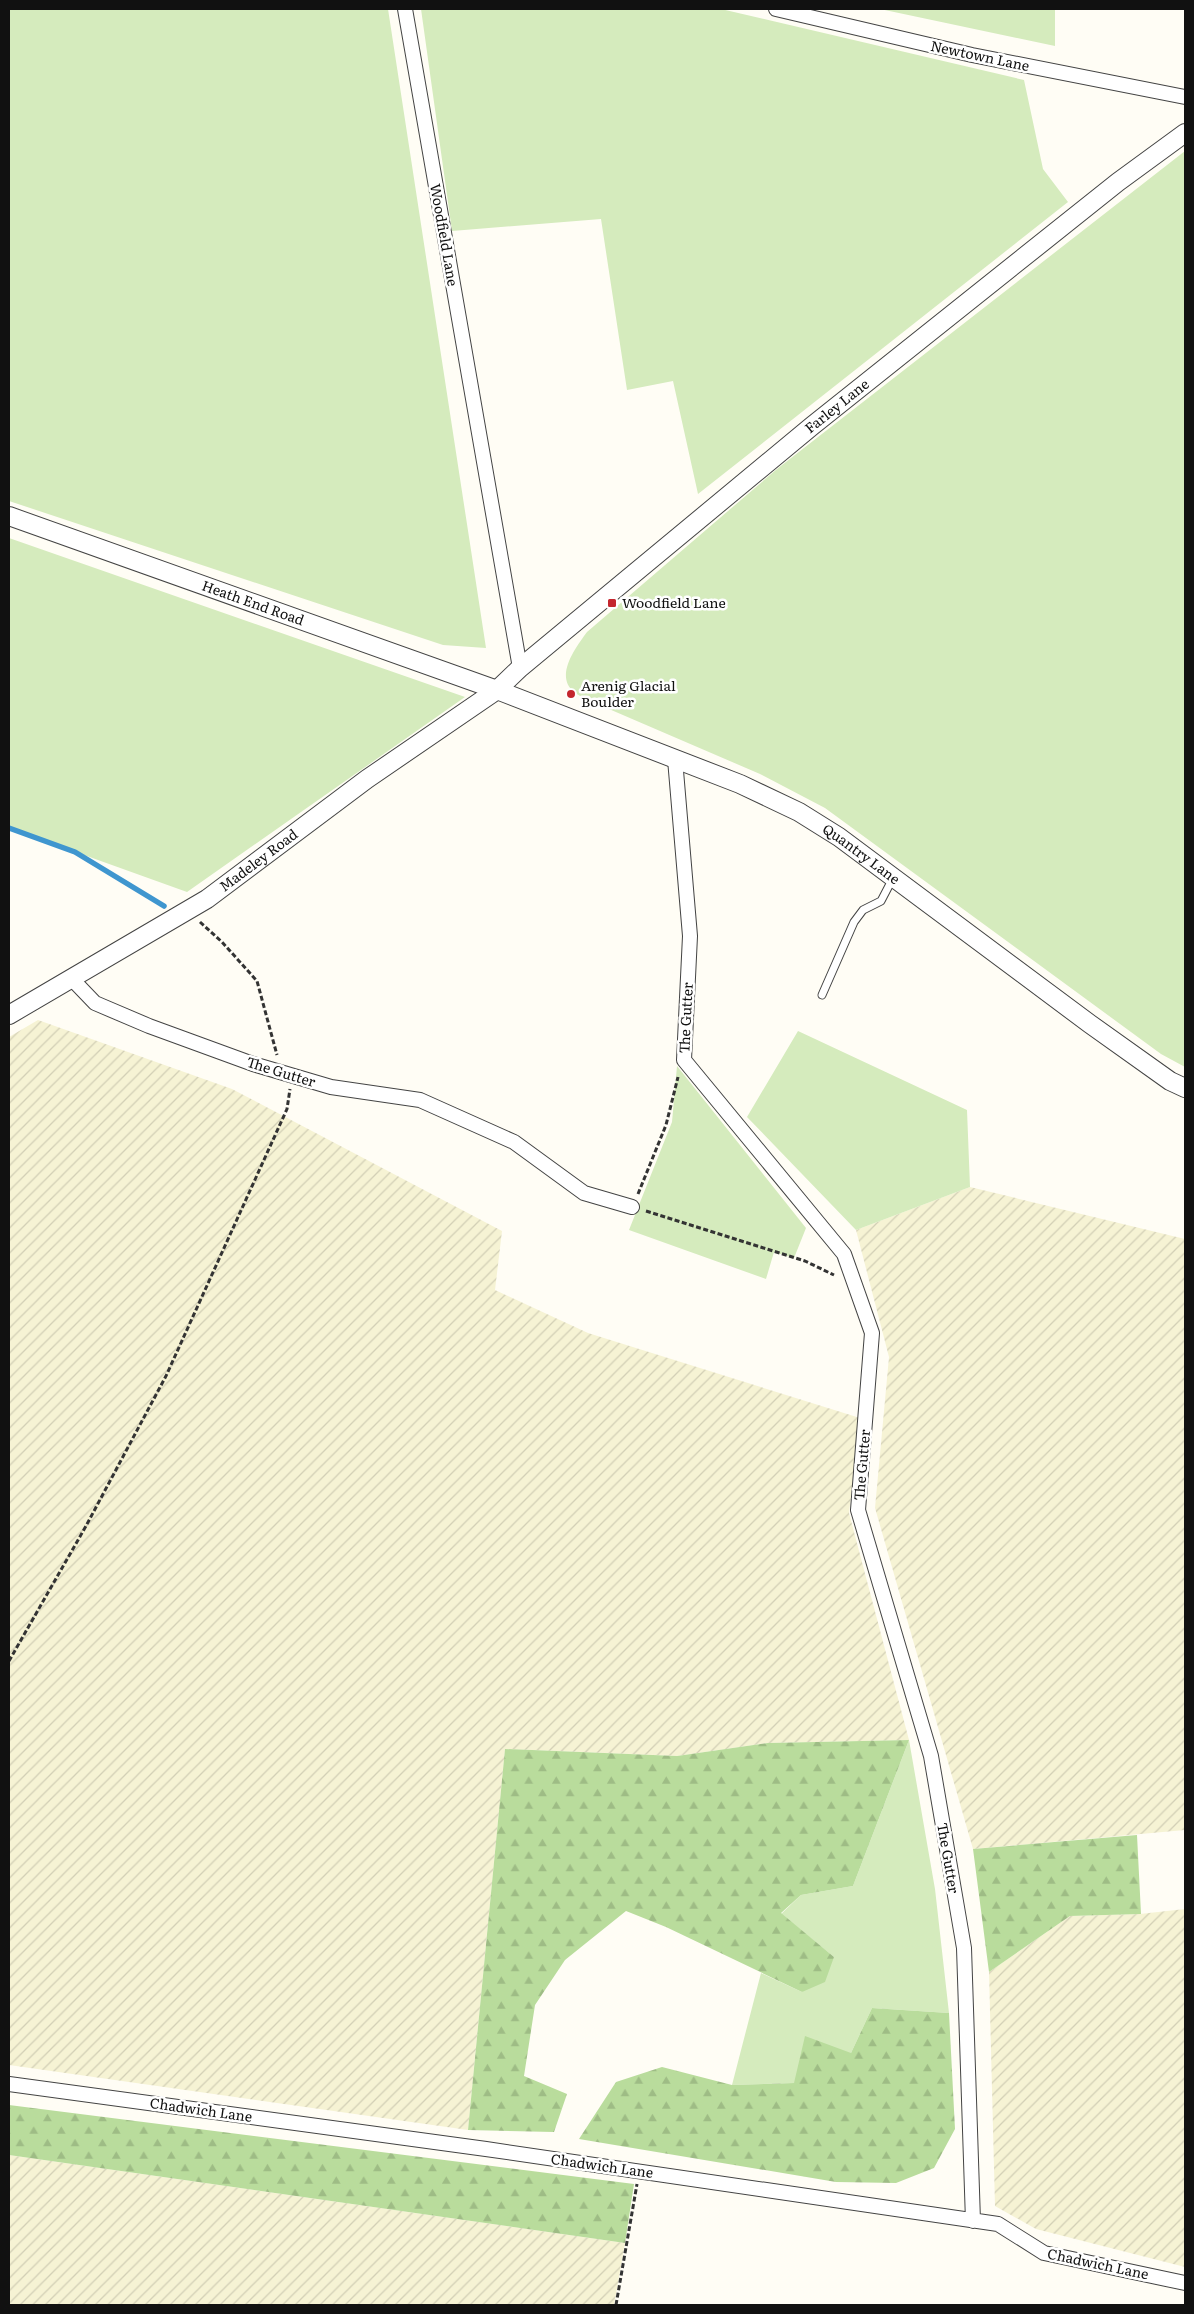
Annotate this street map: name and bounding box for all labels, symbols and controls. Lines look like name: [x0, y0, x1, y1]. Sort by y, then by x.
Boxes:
street label: Newtown Lane: [929, 35, 1032, 75]
street label: Woodfield Lane: [426, 182, 464, 288]
street label: Farley Lane: [800, 373, 873, 437]
street label: Heath End Road: [199, 575, 308, 630]
place label: Woodfield Lane: [622, 592, 726, 612]
marker: Woodfield Lane: [606, 597, 618, 609]
place label: Arenig Glacial Boulder: [581, 675, 676, 711]
marker: Arenig Glacial Boulder: [565, 688, 577, 700]
street label: Quantry Lane: [819, 818, 905, 888]
street label: Madeley Road: [215, 823, 302, 895]
street label: The Gutter: [673, 981, 697, 1054]
street label: The Gutter: [244, 1051, 319, 1091]
street label: The Gutter: [848, 1428, 874, 1501]
street label: The Gutter: [933, 1821, 965, 1895]
street label: Chadwich Lane: [149, 2092, 254, 2126]
street label: Chadwich Lane: [550, 2148, 655, 2182]
street label: Chadwich Lane: [1046, 2243, 1151, 2284]

